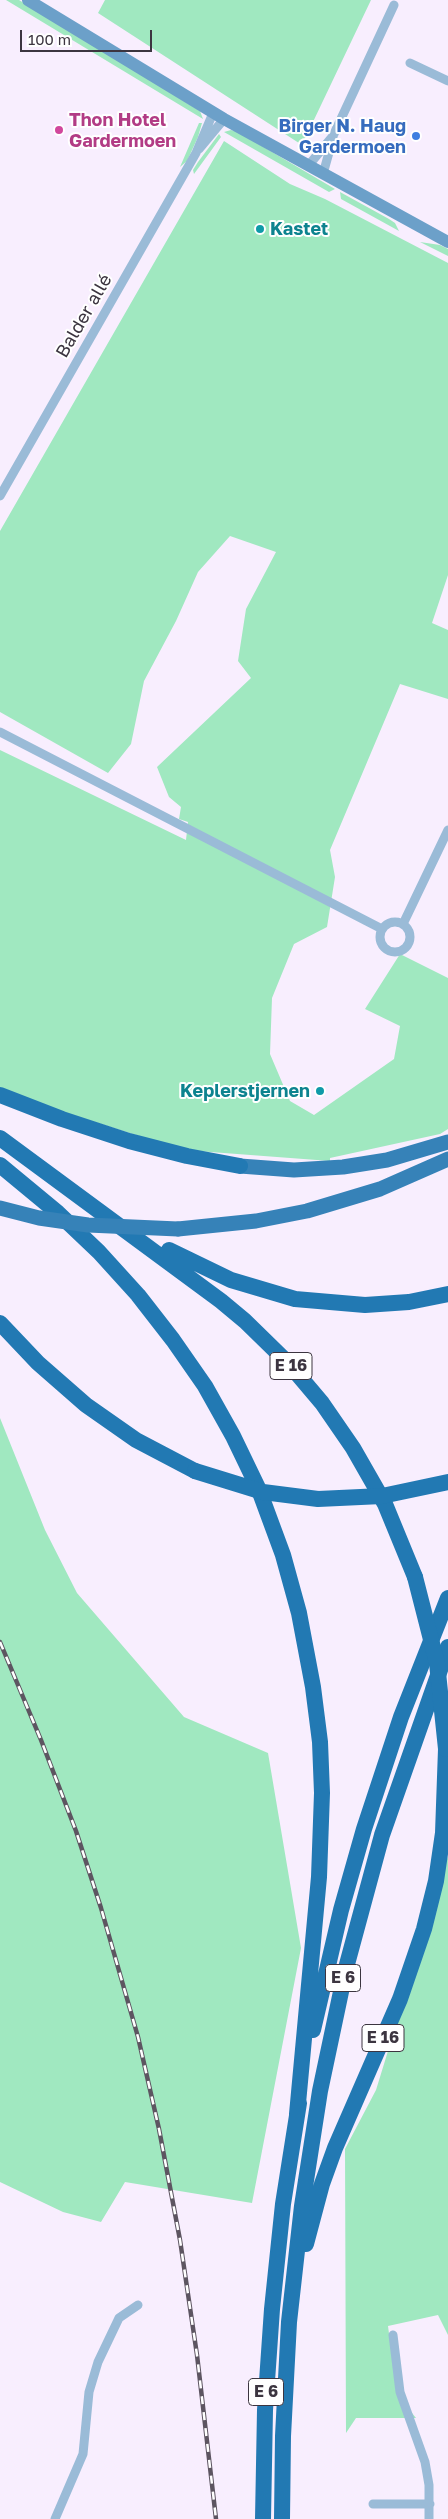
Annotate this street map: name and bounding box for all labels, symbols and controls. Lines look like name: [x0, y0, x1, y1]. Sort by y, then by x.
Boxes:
scale bar: [22, 20, 155, 52]
text: 100 m: [28, 30, 71, 48]
place label: Thon Hotel Gardermoen: [69, 109, 176, 152]
place label: Birger N. Haug Gardermoen: [279, 115, 406, 158]
marker: Thon Hotel Gardermoen: [53, 124, 65, 136]
marker: Birger N. Haug Gardermoen: [410, 130, 422, 142]
place label: Kastet: [270, 218, 328, 240]
marker: Kastet: [254, 223, 266, 235]
street label: Balder allé: [51, 270, 117, 362]
place label: Keplerstjernen: [180, 1080, 310, 1102]
marker: Keplerstjernen: [314, 1085, 326, 1097]
road number: E 16: [270, 1352, 312, 1380]
road number: E 6: [326, 1965, 360, 1992]
road number: E 16: [362, 2025, 404, 2052]
road number: E 6: [248, 2378, 284, 2406]

